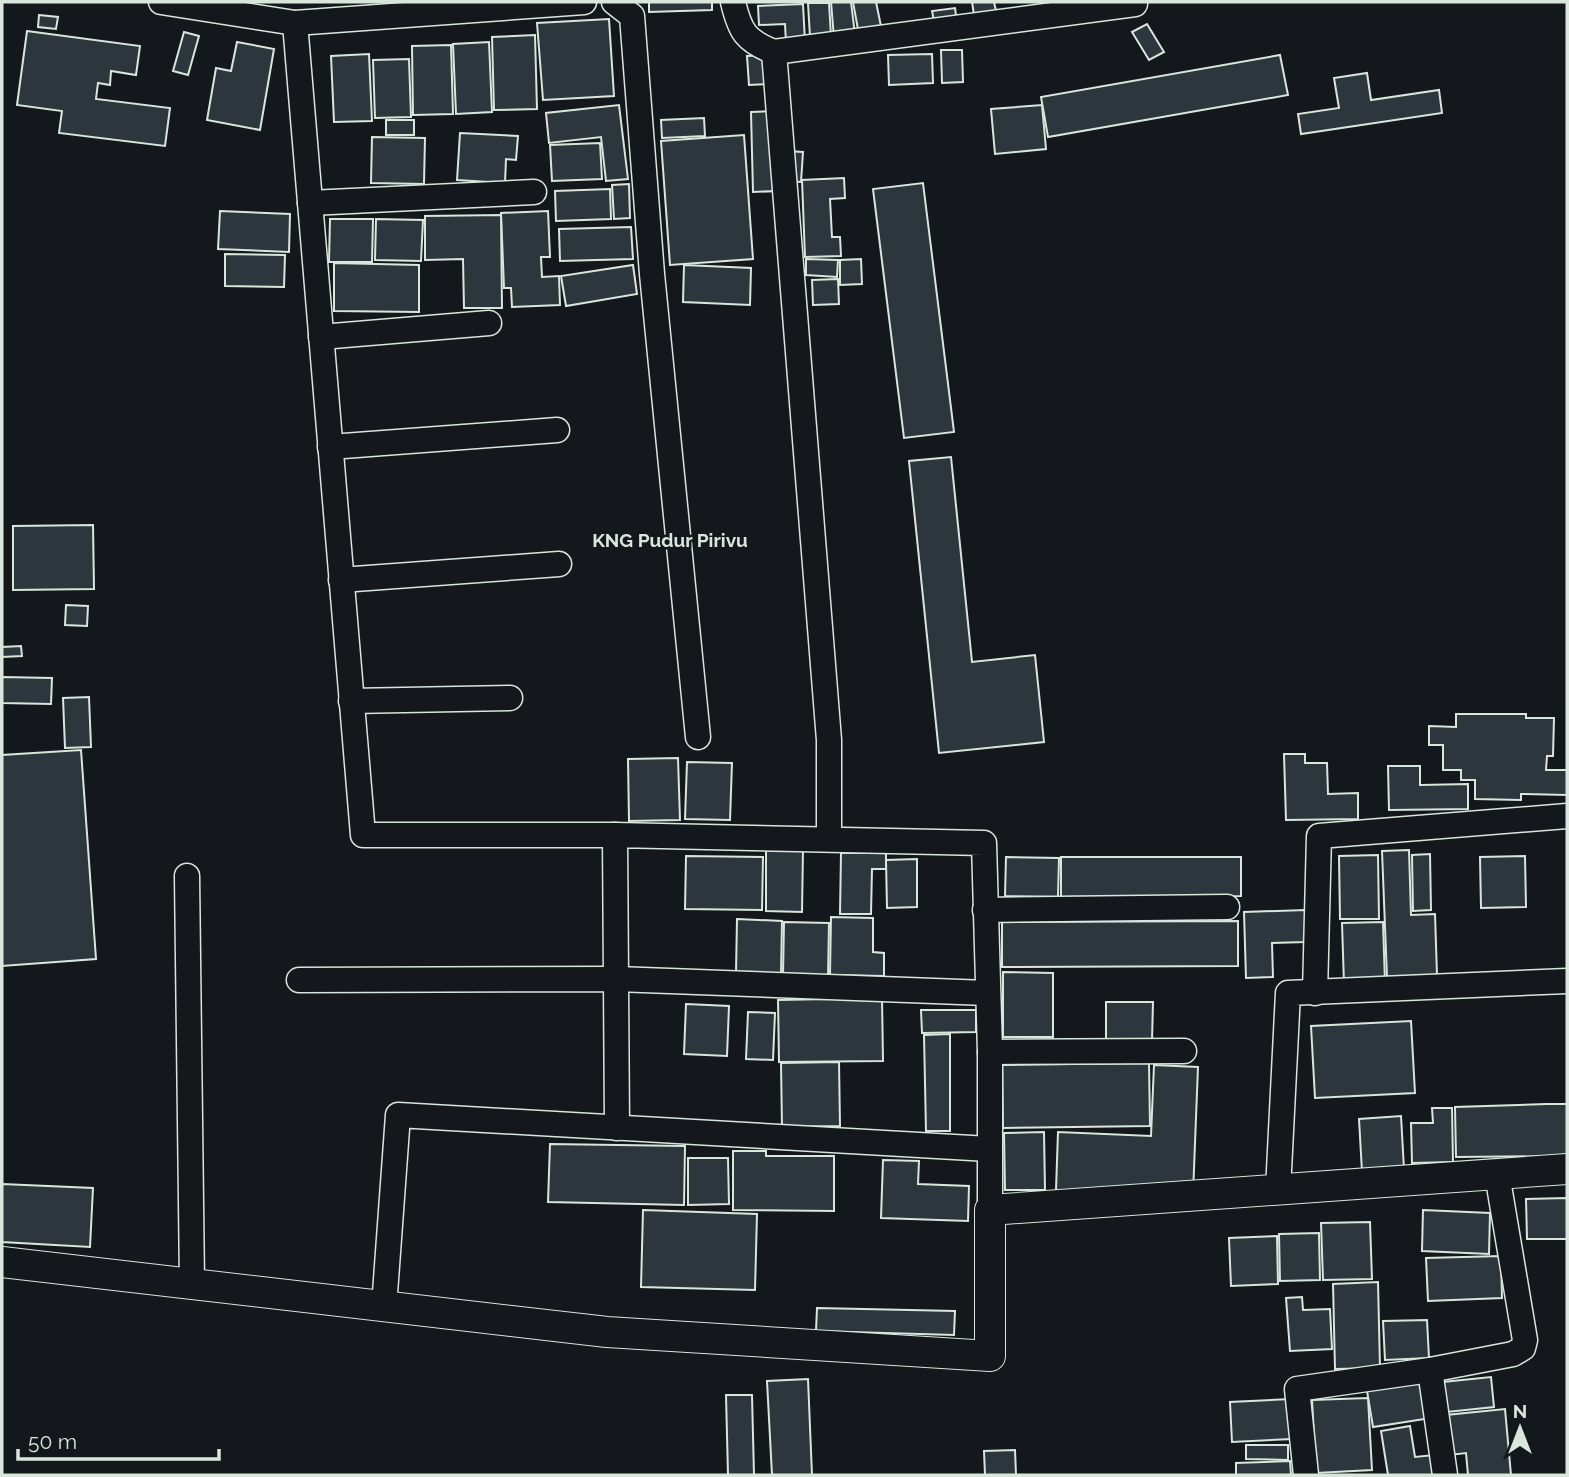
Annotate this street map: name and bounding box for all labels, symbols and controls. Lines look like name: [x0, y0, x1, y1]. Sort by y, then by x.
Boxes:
district label: KNG Pudur Pirivu: [592, 529, 748, 551]
north arrow: [1485, 1393, 1555, 1463]
text: N: [1513, 1400, 1527, 1422]
scale bar: [18, 1418, 219, 1462]
text: 50 m: [28, 1429, 77, 1454]

